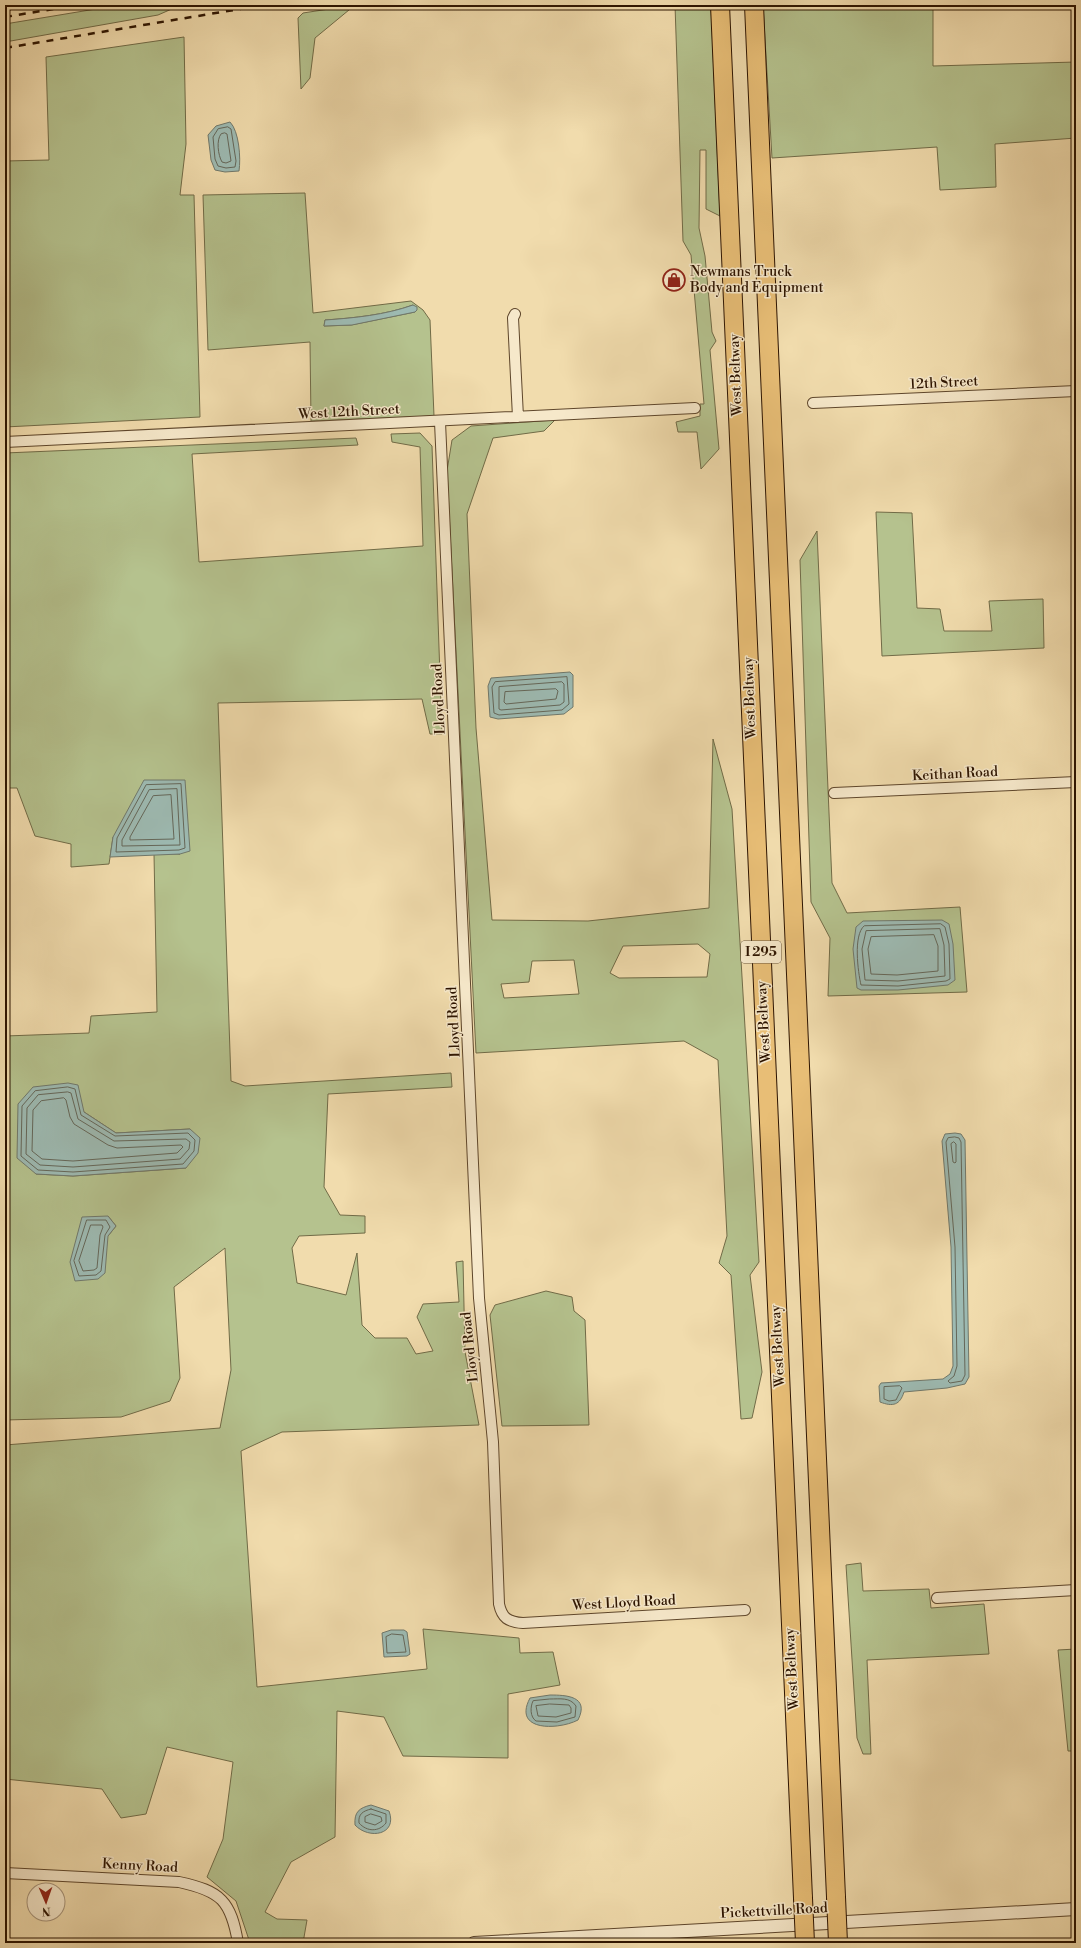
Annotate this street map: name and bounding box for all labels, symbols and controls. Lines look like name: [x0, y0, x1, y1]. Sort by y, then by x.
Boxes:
place label: Newmans Truck Body and Equipment: [689, 263, 823, 297]
shop icon: Newmans Truck Body and Equipment: [661, 267, 687, 293]
street label: West Beltway: [726, 333, 746, 418]
street label: 12th Street: [909, 372, 979, 394]
street label: West 12th Street: [297, 400, 400, 424]
street label: West Beltway: [740, 656, 760, 741]
street label: Lloyd Road: [428, 663, 450, 735]
street label: Keithan Road: [912, 763, 998, 785]
road number: I 295: [741, 941, 781, 963]
street label: West Beltway: [753, 980, 775, 1065]
street label: Lloyd Road: [443, 986, 465, 1058]
street label: West Beltway: [767, 1304, 789, 1389]
street label: Lloyd Road: [457, 1311, 483, 1383]
street label: West Lloyd Road: [571, 1591, 676, 1615]
street label: West Beltway: [781, 1627, 803, 1712]
street label: Kenny Road: [102, 1855, 178, 1877]
north arrow: [26, 1882, 66, 1922]
street label: Pickettville Road: [720, 1899, 828, 1923]
text: N: [41, 1904, 51, 1918]

